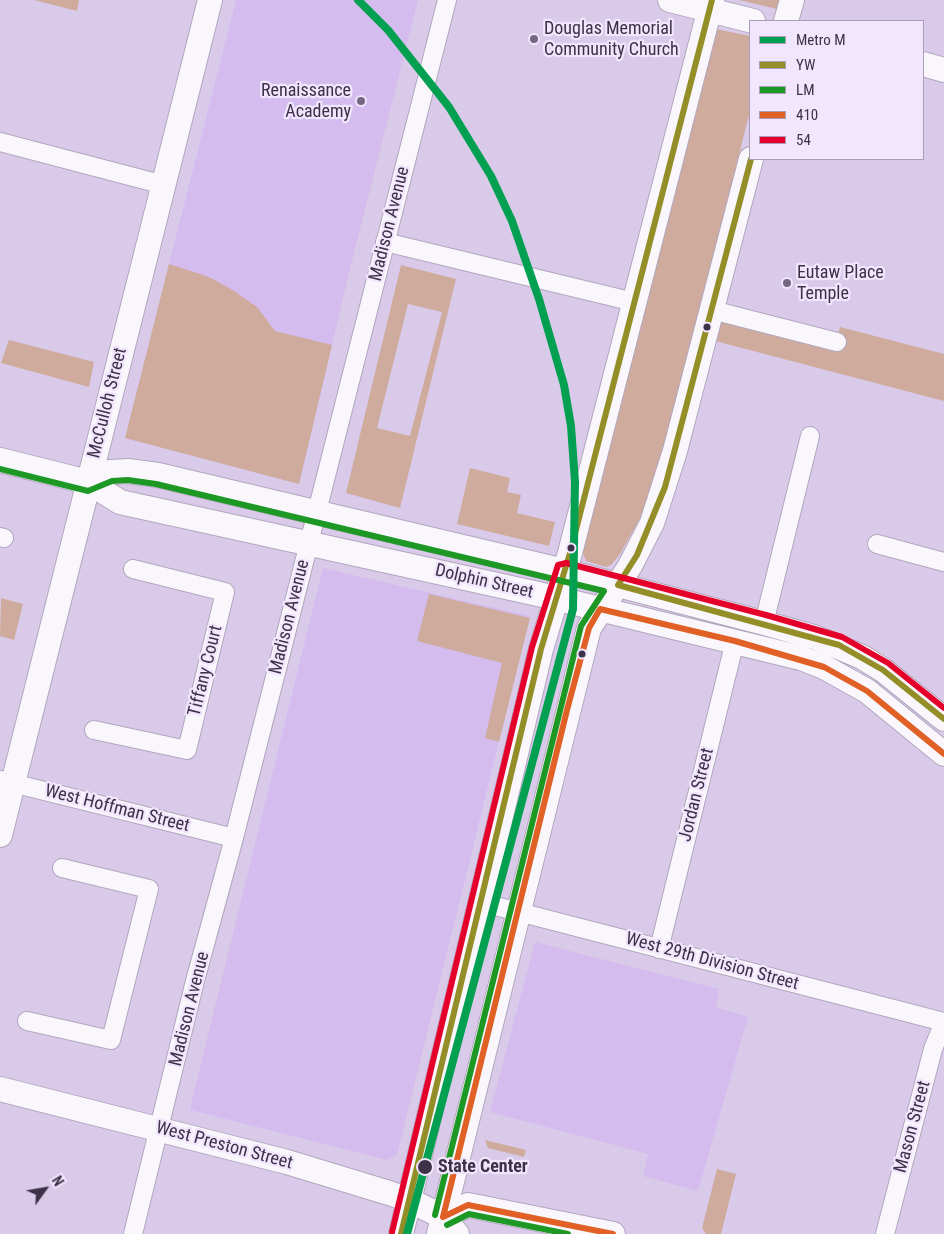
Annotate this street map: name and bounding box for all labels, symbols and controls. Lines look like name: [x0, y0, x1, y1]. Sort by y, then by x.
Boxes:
place label: Douglas Memorial Community Church: [544, 18, 679, 60]
legend: [749, 20, 924, 160]
text: Metro M: [796, 31, 846, 49]
marker: Douglas Memorial Community Church: [528, 33, 540, 45]
text: YW: [796, 56, 815, 74]
place label: Renaissance Academy: [261, 80, 351, 122]
text: LM: [796, 81, 814, 99]
marker: Renaissance Academy: [355, 95, 367, 107]
text: 410: [796, 106, 818, 124]
text: 54: [796, 131, 811, 149]
street label: Madison Avenue: [365, 165, 415, 283]
place label: Eutaw Place Temple: [797, 262, 884, 304]
marker: Eutaw Place Temple: [781, 277, 793, 289]
unlabelled marker: [702, 322, 712, 332]
street label: McCulloh Street: [84, 346, 132, 460]
unlabelled marker: [566, 543, 576, 553]
street label: Madison Avenue: [265, 558, 315, 676]
street label: Dolphin Street: [433, 560, 535, 604]
street label: Tiffany Court: [184, 623, 228, 719]
unlabelled marker: [577, 649, 587, 659]
street label: Jordan Street: [675, 746, 719, 844]
street label: West Hoffman Street: [42, 781, 192, 837]
street label: West 29th Division Street: [623, 929, 801, 995]
street label: Madison Avenue: [165, 950, 215, 1068]
street label: Mason Street: [890, 1079, 936, 1175]
street label: West Preston Street: [153, 1117, 295, 1175]
place label: State Center: [438, 1156, 528, 1178]
marker: State Center: [416, 1158, 434, 1176]
north arrow: [20, 1164, 70, 1214]
text: N: [49, 1173, 67, 1189]

